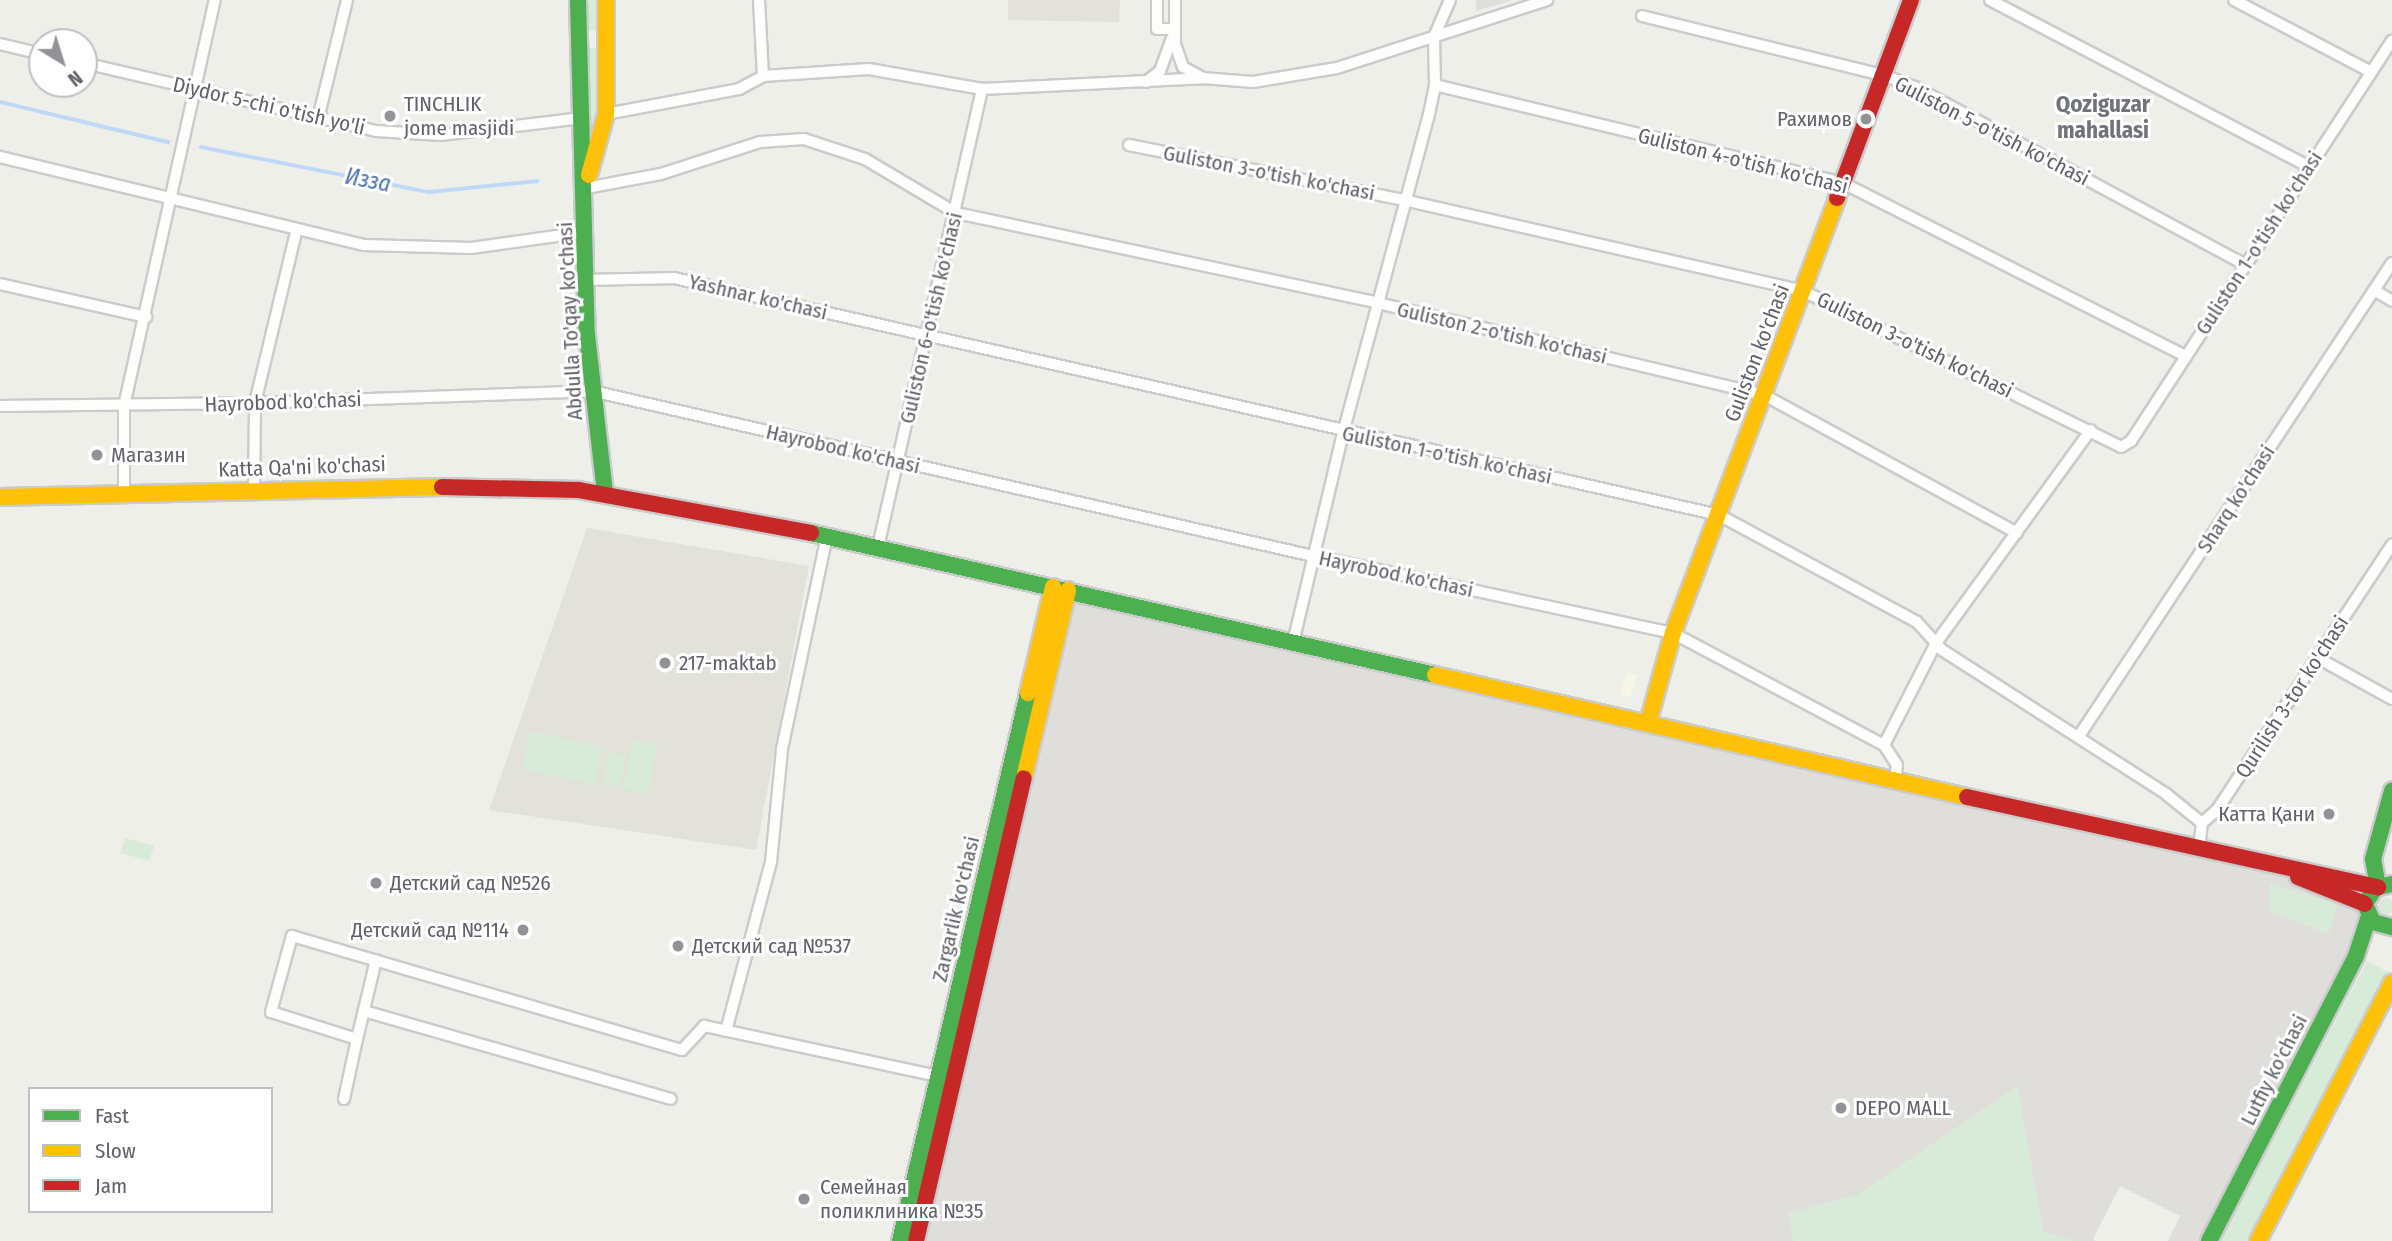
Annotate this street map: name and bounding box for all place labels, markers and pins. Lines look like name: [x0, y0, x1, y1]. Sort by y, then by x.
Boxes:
place label: TINCHLIK jome masjidi: [404, 91, 514, 141]
place label: Рахимов: [1777, 106, 1852, 132]
marker: TINCHLIK jome masjidi: [382, 108, 398, 124]
marker: Рахимов: [1858, 111, 1874, 127]
place label: Магазин: [111, 442, 186, 468]
marker: Магазин: [89, 447, 105, 463]
place label: 217-maktab: [679, 650, 777, 676]
marker: 217-maktab: [657, 655, 673, 671]
place label: Катта Қани: [2218, 801, 2315, 827]
marker: Катта Қани: [2321, 806, 2337, 822]
place label: Детский сад №526: [390, 870, 551, 896]
marker: Детский сад №526: [368, 875, 384, 891]
place label: Детский сад №114: [351, 917, 509, 943]
marker: Детский сад №114: [515, 922, 531, 938]
place label: Детский сад №537: [692, 933, 851, 959]
marker: Детский сад №537: [670, 938, 686, 954]
place label: DEPO MALL: [1855, 1095, 1951, 1121]
marker: DEPO MALL: [1833, 1100, 1849, 1116]
place label: Семейная поликлиника №35: [820, 1174, 983, 1224]
marker: Семейная поликлиника №35: [794, 1189, 814, 1209]

